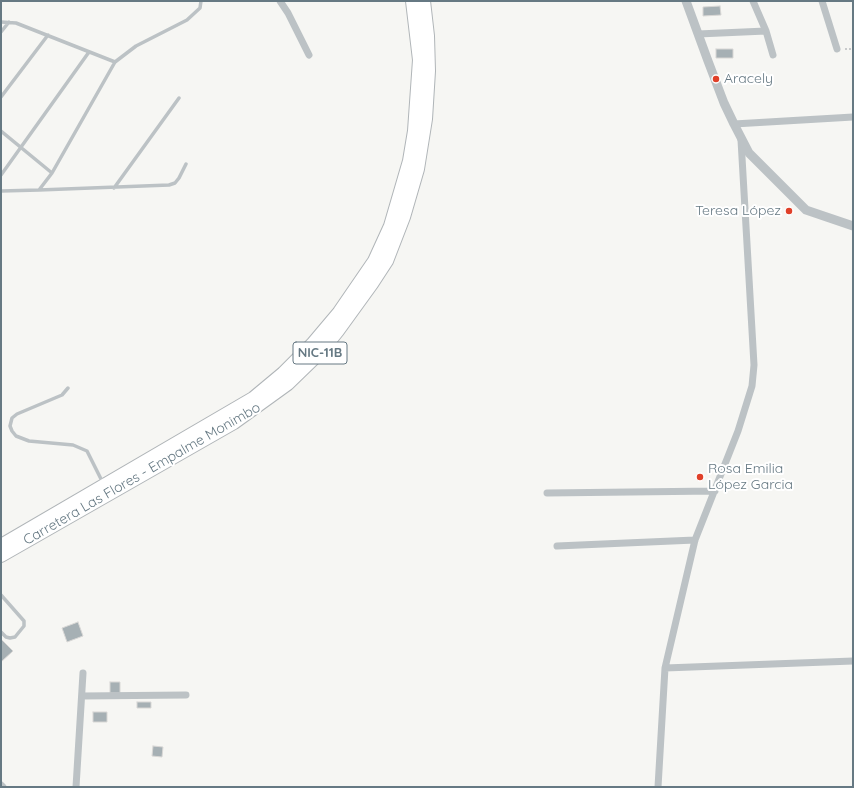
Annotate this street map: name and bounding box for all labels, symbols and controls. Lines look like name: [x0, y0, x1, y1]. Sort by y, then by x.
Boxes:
place label: Aracely: [724, 71, 773, 87]
marker: Aracely: [711, 74, 721, 84]
place label: Teresa López: [695, 203, 781, 219]
marker: Teresa López: [784, 206, 794, 216]
road number: NIC-11B: [293, 342, 347, 364]
street label: Carretera Las Flores - Empalme Monimbo: [21, 399, 263, 549]
place label: Rosa Emilia López Garcia: [708, 461, 793, 494]
marker: Rosa Emilia López Garcia: [695, 472, 705, 482]

